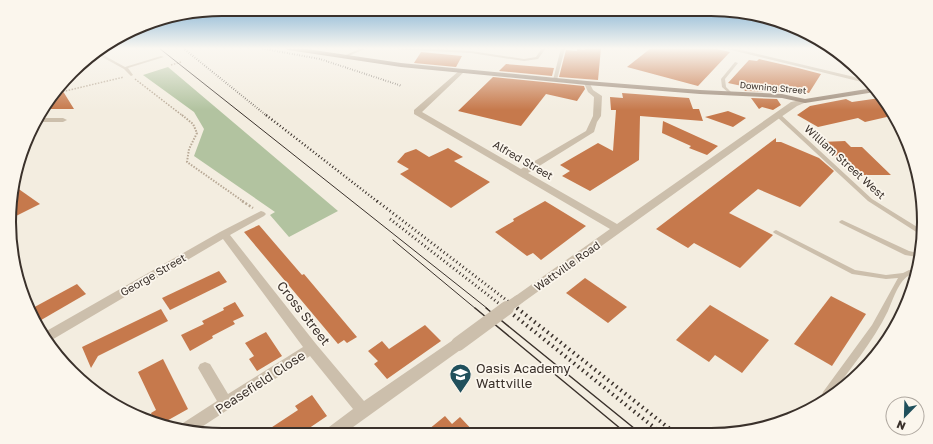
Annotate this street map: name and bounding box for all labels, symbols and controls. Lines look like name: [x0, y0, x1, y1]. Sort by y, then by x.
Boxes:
street label: Downing Street: [739, 79, 807, 96]
street label: William Street West: [802, 122, 888, 201]
street label: Alfred Street: [491, 137, 556, 182]
street label: Wattville Road: [531, 238, 602, 293]
street label: George Street: [118, 251, 188, 299]
street label: Cross Street: [274, 278, 334, 348]
street label: Peasefield Close: [212, 347, 308, 417]
place label: Oasis Academy Wattville: [476, 360, 571, 391]
school or university icon: Oasis Academy Wattville: [447, 362, 473, 395]
north arrow: [885, 396, 925, 436]
text: N: [895, 418, 907, 433]

